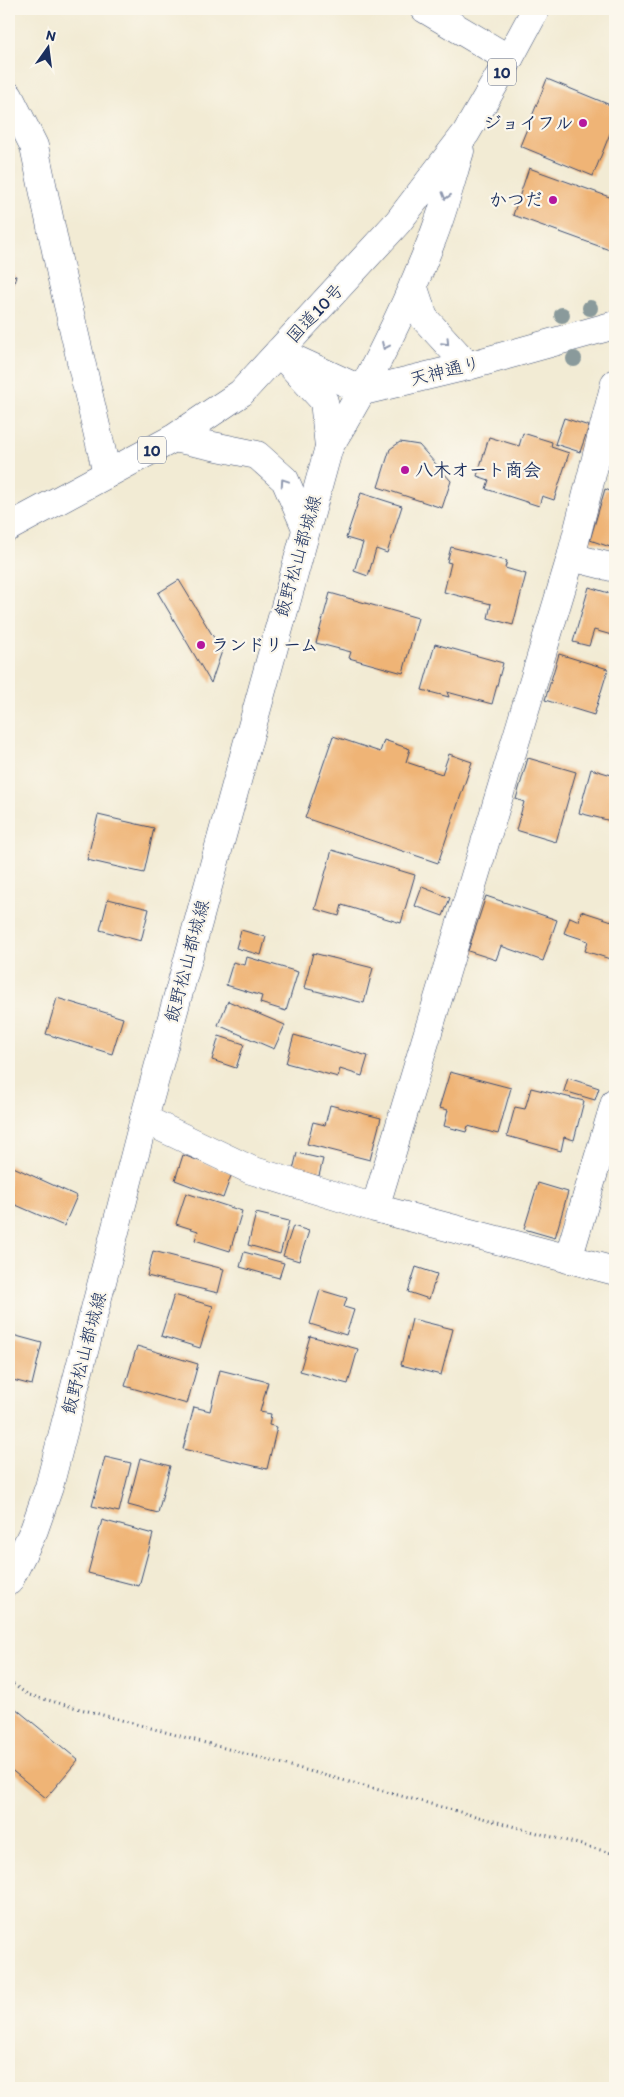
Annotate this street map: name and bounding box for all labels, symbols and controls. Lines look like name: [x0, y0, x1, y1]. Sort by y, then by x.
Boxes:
north arrow: [22, 22, 72, 72]
text: N: [44, 26, 58, 45]
road number: 10: [488, 58, 516, 86]
place label: ジョイフル: [483, 112, 573, 134]
marker: ジョイフル: [577, 117, 589, 129]
place label: かつだ: [489, 189, 543, 211]
one-way arrow: [442, 192, 452, 200]
marker: かつだ: [547, 194, 559, 206]
street label: 国道10号: [282, 279, 348, 347]
one-way arrow: [440, 336, 449, 345]
one-way arrow: [380, 341, 391, 350]
street label: 天神通り: [407, 352, 483, 390]
road number: 10: [138, 436, 166, 464]
place label: 八木オート商会: [415, 459, 541, 481]
marker: 八木オート商会: [399, 464, 411, 476]
one-way arrow: [281, 479, 290, 488]
street label: 飯野松山都城線: [270, 492, 326, 620]
place label: ランドリーム: [211, 634, 318, 656]
marker: ランドリーム: [195, 639, 207, 651]
street label: 飯野松山都城線: [160, 897, 214, 1025]
street label: 飯野松山都城線: [57, 1289, 111, 1417]

